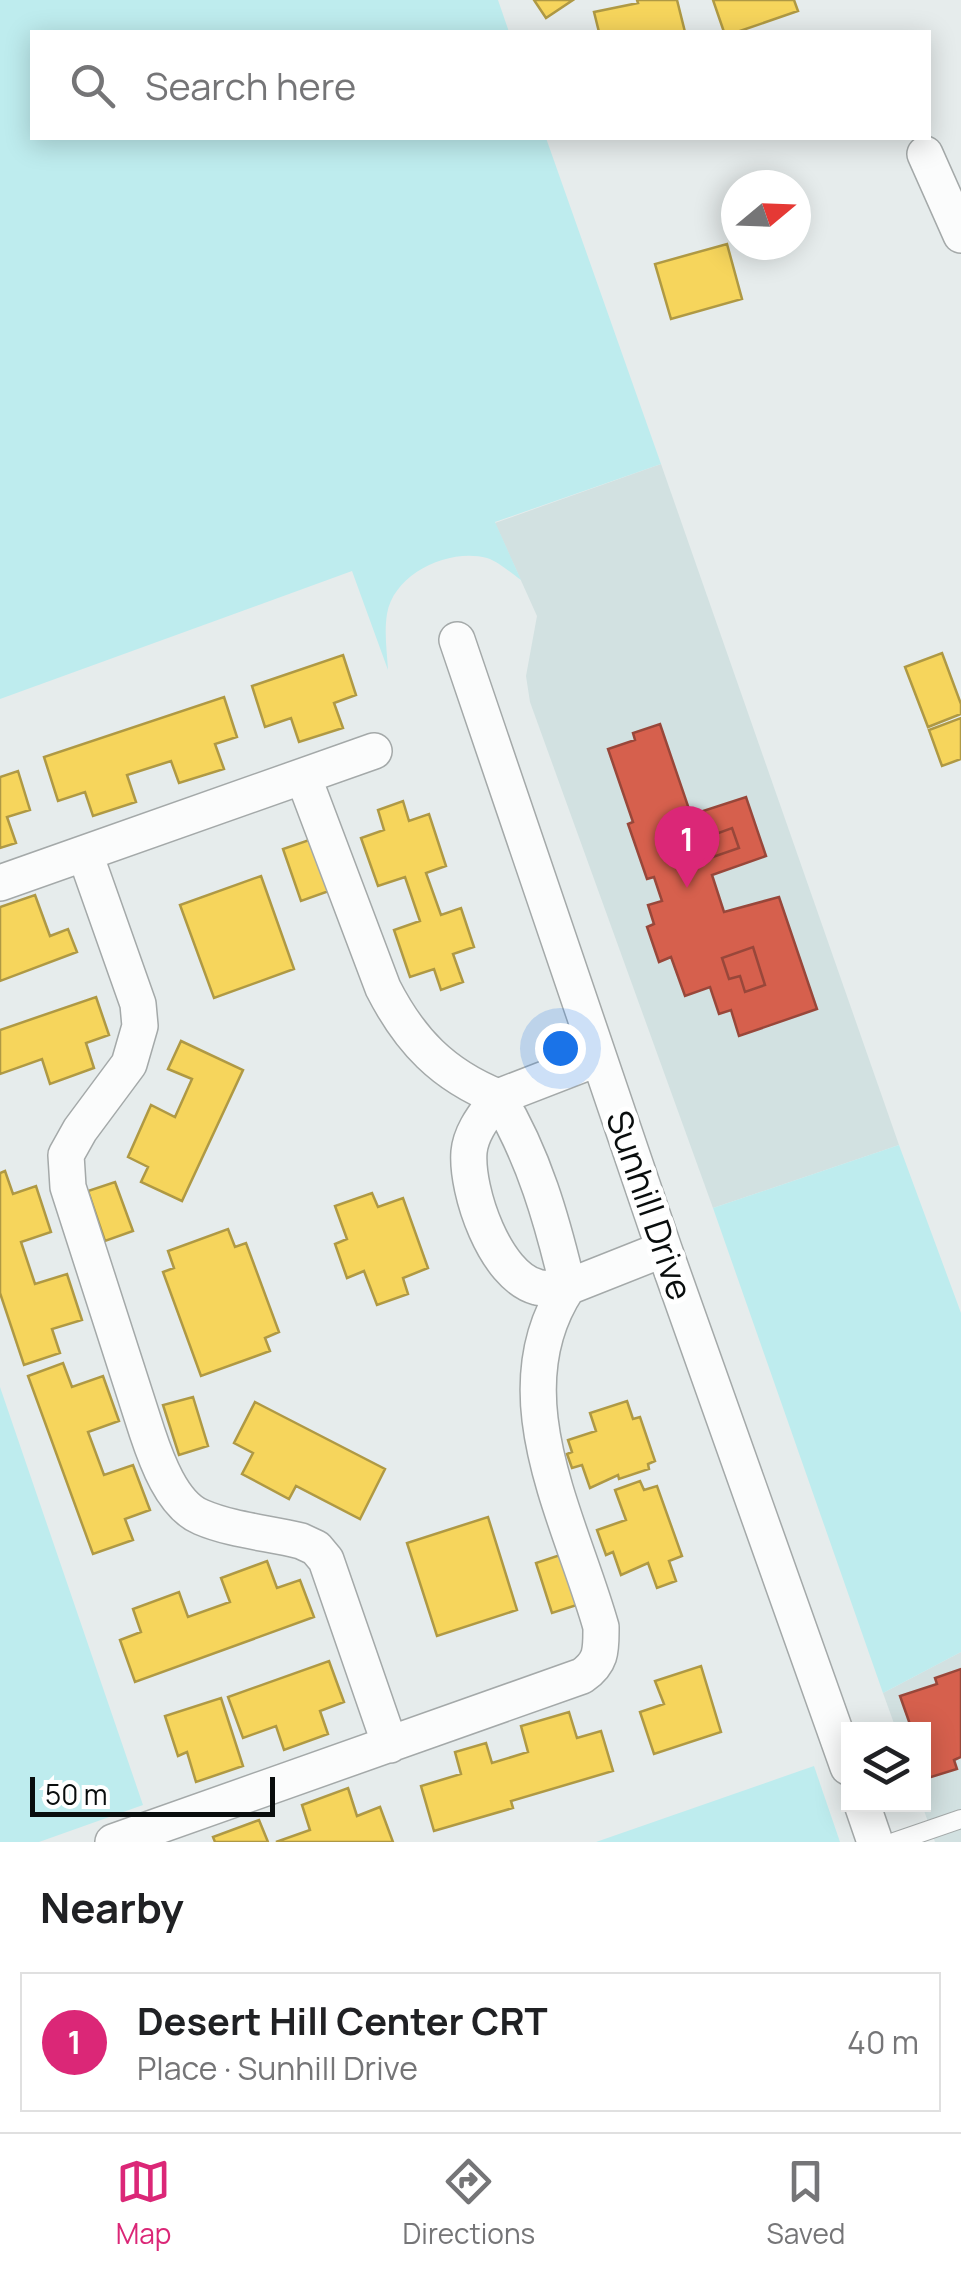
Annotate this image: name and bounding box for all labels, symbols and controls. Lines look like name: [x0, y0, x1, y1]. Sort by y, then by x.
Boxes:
search box: [30, 30, 931, 140]
icon: search: [65, 58, 120, 113]
text: Search here: [145, 59, 356, 111]
north arrow: [721, 170, 811, 260]
pin: 1: [654, 806, 720, 888]
your location: [535, 1023, 586, 1074]
street label: Sunhill Drive: [595, 1104, 705, 1306]
map controls: [841, 1722, 931, 1812]
button: layers: [841, 1722, 931, 1812]
scale bar: [30, 1772, 275, 1816]
text: 50 m: [45, 1775, 108, 1813]
text: Nearby: [40, 1878, 184, 1936]
text: Desert Hill Center CRT: [137, 1994, 548, 2046]
text: 1: [67, 2020, 82, 2064]
text: 40 m: [847, 2020, 919, 2064]
text: Place · Sunhill Drive: [137, 2046, 418, 2090]
tab: Map: [116, 2154, 171, 2252]
tab: Directions: [403, 2154, 535, 2252]
tab: Saved: [766, 2154, 845, 2252]

